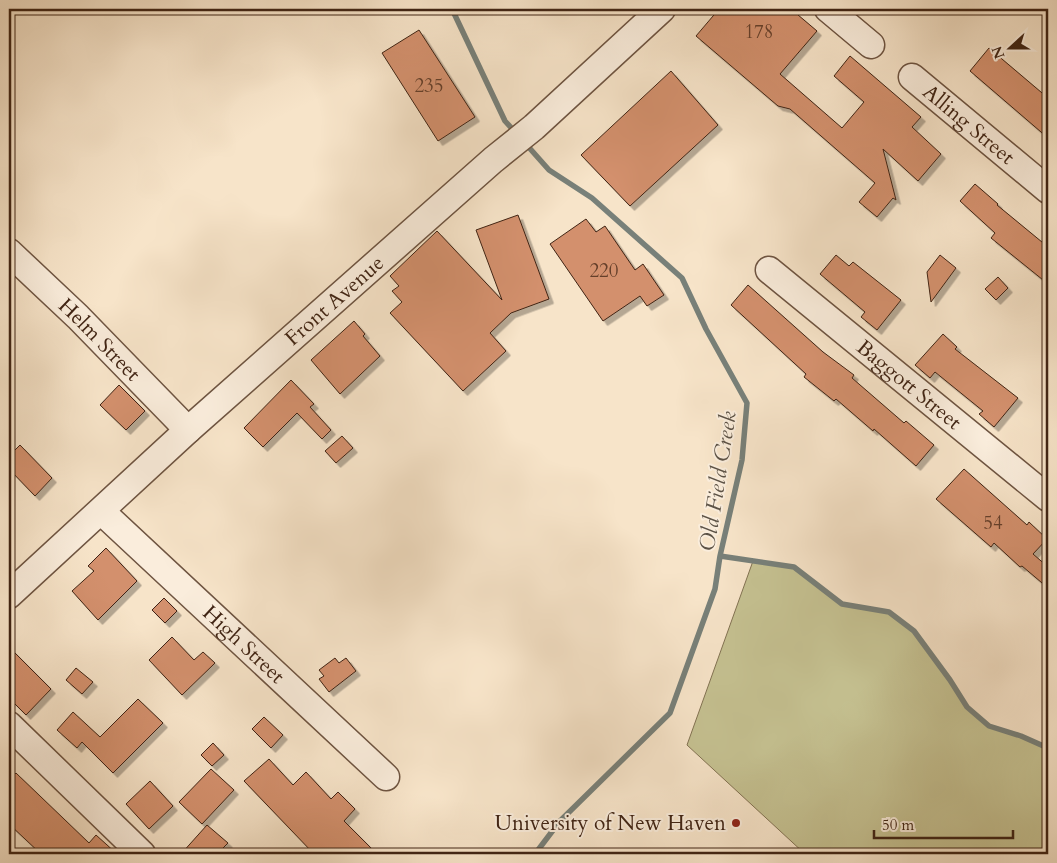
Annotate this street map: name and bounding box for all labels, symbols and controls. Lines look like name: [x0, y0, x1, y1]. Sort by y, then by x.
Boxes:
house number: 178: [744, 19, 774, 45]
north arrow: [984, 22, 1034, 72]
text: N: [987, 43, 1009, 62]
house number: 235: [414, 73, 444, 99]
street label: Alling Street: [916, 78, 1021, 172]
street label: Front Avenue: [279, 249, 391, 352]
house number: 220: [589, 258, 619, 284]
street label: Helm Street: [52, 292, 147, 388]
street label: Baggott Street: [850, 333, 968, 437]
water label: Old Field Creek: [692, 409, 744, 553]
house number: 54: [983, 510, 1003, 536]
street label: High Street: [196, 599, 291, 691]
scale bar: [874, 808, 1013, 840]
place label: University of New Haven: [495, 809, 726, 838]
text: 50 m: [882, 815, 914, 835]
marker: University of New Haven: [730, 817, 742, 829]

